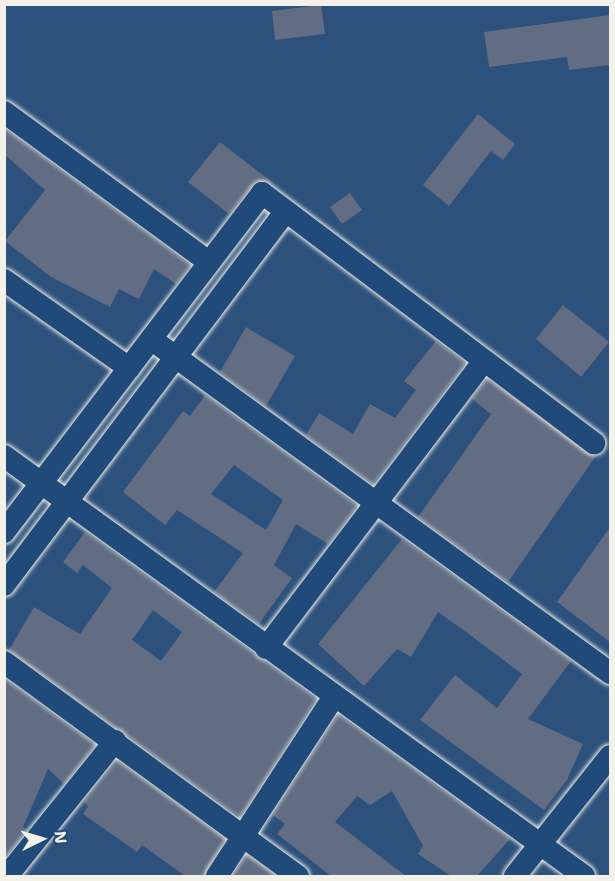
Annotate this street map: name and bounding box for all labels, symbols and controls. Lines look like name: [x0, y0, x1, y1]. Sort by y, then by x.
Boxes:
north arrow: [12, 809, 72, 869]
text: N: [49, 830, 71, 845]

